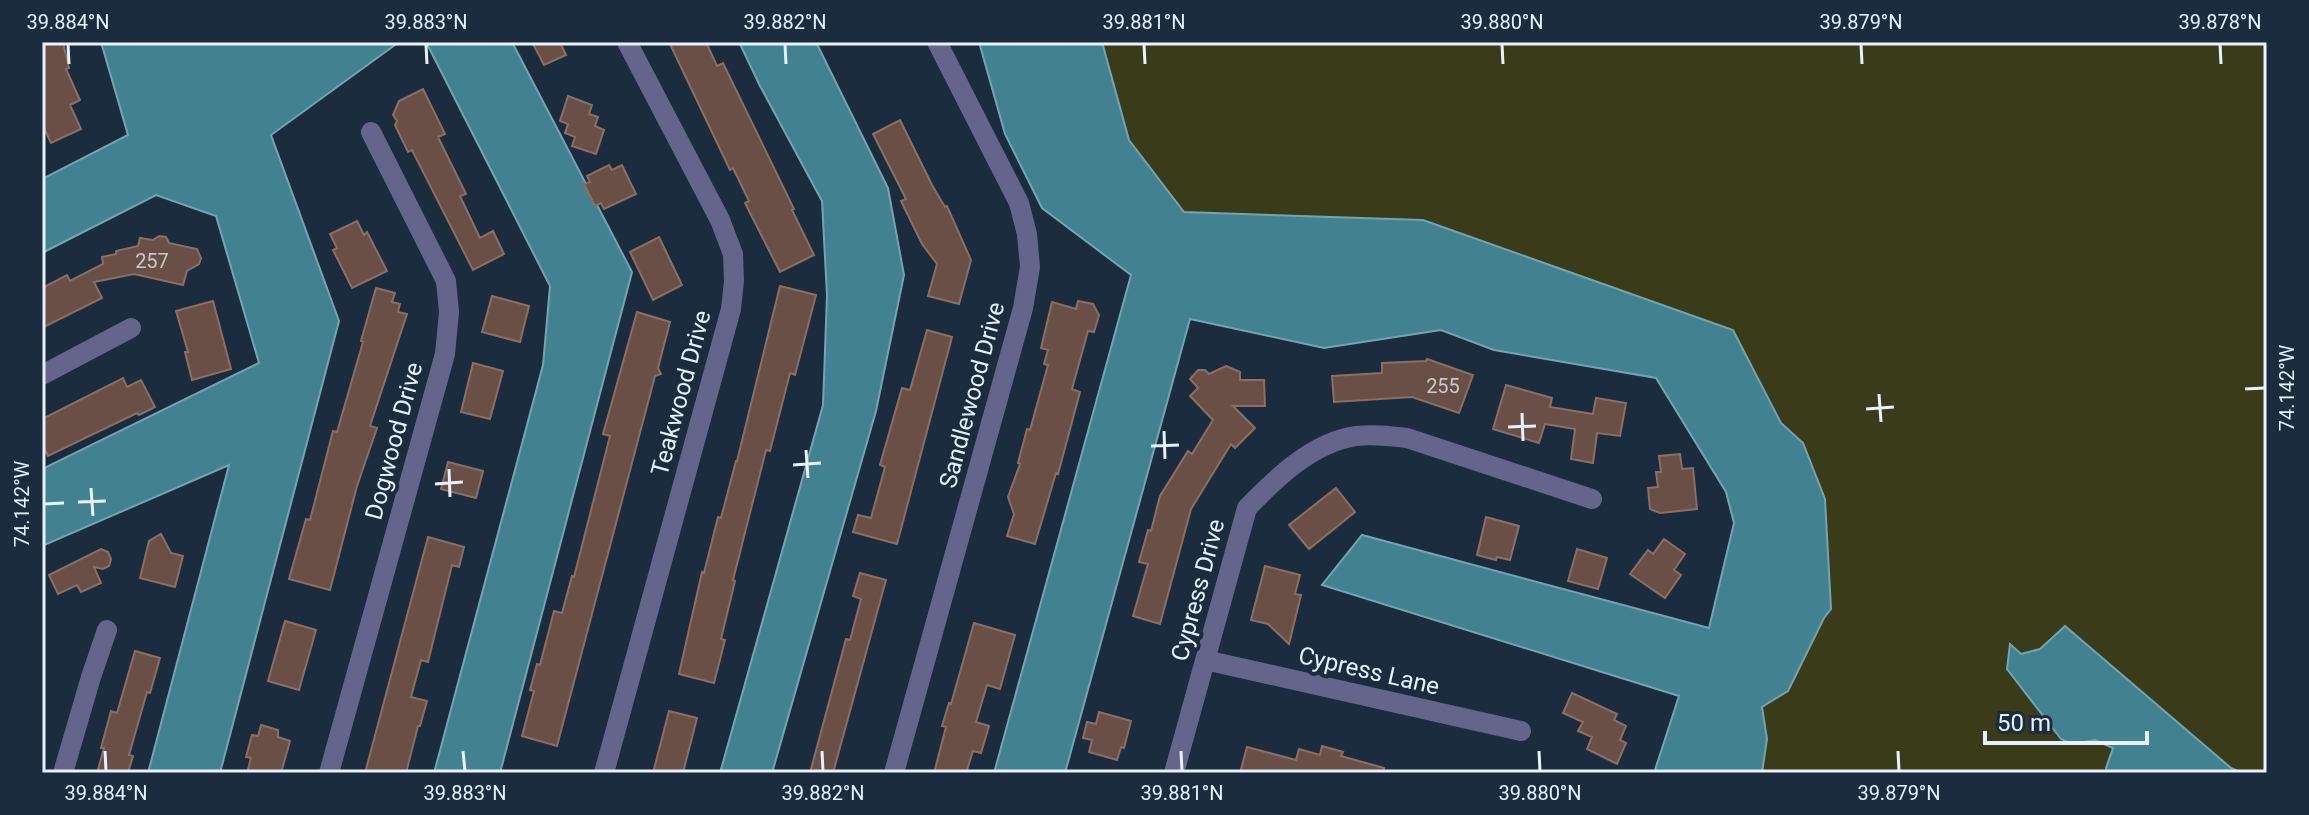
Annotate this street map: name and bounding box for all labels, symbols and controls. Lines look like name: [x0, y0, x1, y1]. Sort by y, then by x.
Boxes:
text: 39.884°N: [26, 10, 110, 34]
text: 39.883°N: [384, 10, 468, 34]
text: 39.882°N: [743, 10, 827, 34]
text: 39.881°N: [1102, 10, 1186, 34]
text: 39.880°N: [1460, 10, 1544, 34]
text: 39.879°N: [1819, 10, 1903, 34]
text: 39.878°N: [2178, 10, 2262, 34]
house number: 257: [135, 249, 169, 273]
street label: Sandlewood Drive: [934, 299, 1010, 491]
street label: Teakwood Drive: [645, 307, 717, 479]
text: 74.142°W: [2275, 344, 2299, 431]
street label: Dogwood Drive: [360, 359, 428, 523]
house number: 255: [1426, 374, 1460, 398]
text: 74.142°W: [10, 460, 34, 547]
street label: Cypress Drive: [1166, 516, 1230, 664]
street label: Cypress Lane: [1296, 641, 1442, 701]
scale bar: [1985, 695, 2147, 745]
text: 50 m: [1997, 709, 2051, 737]
text: 39.884°N: [64, 781, 148, 805]
text: 39.883°N: [423, 781, 507, 805]
text: 39.882°N: [781, 781, 865, 805]
text: 39.881°N: [1140, 781, 1224, 805]
text: 39.880°N: [1498, 781, 1582, 805]
text: 39.879°N: [1857, 781, 1941, 805]

